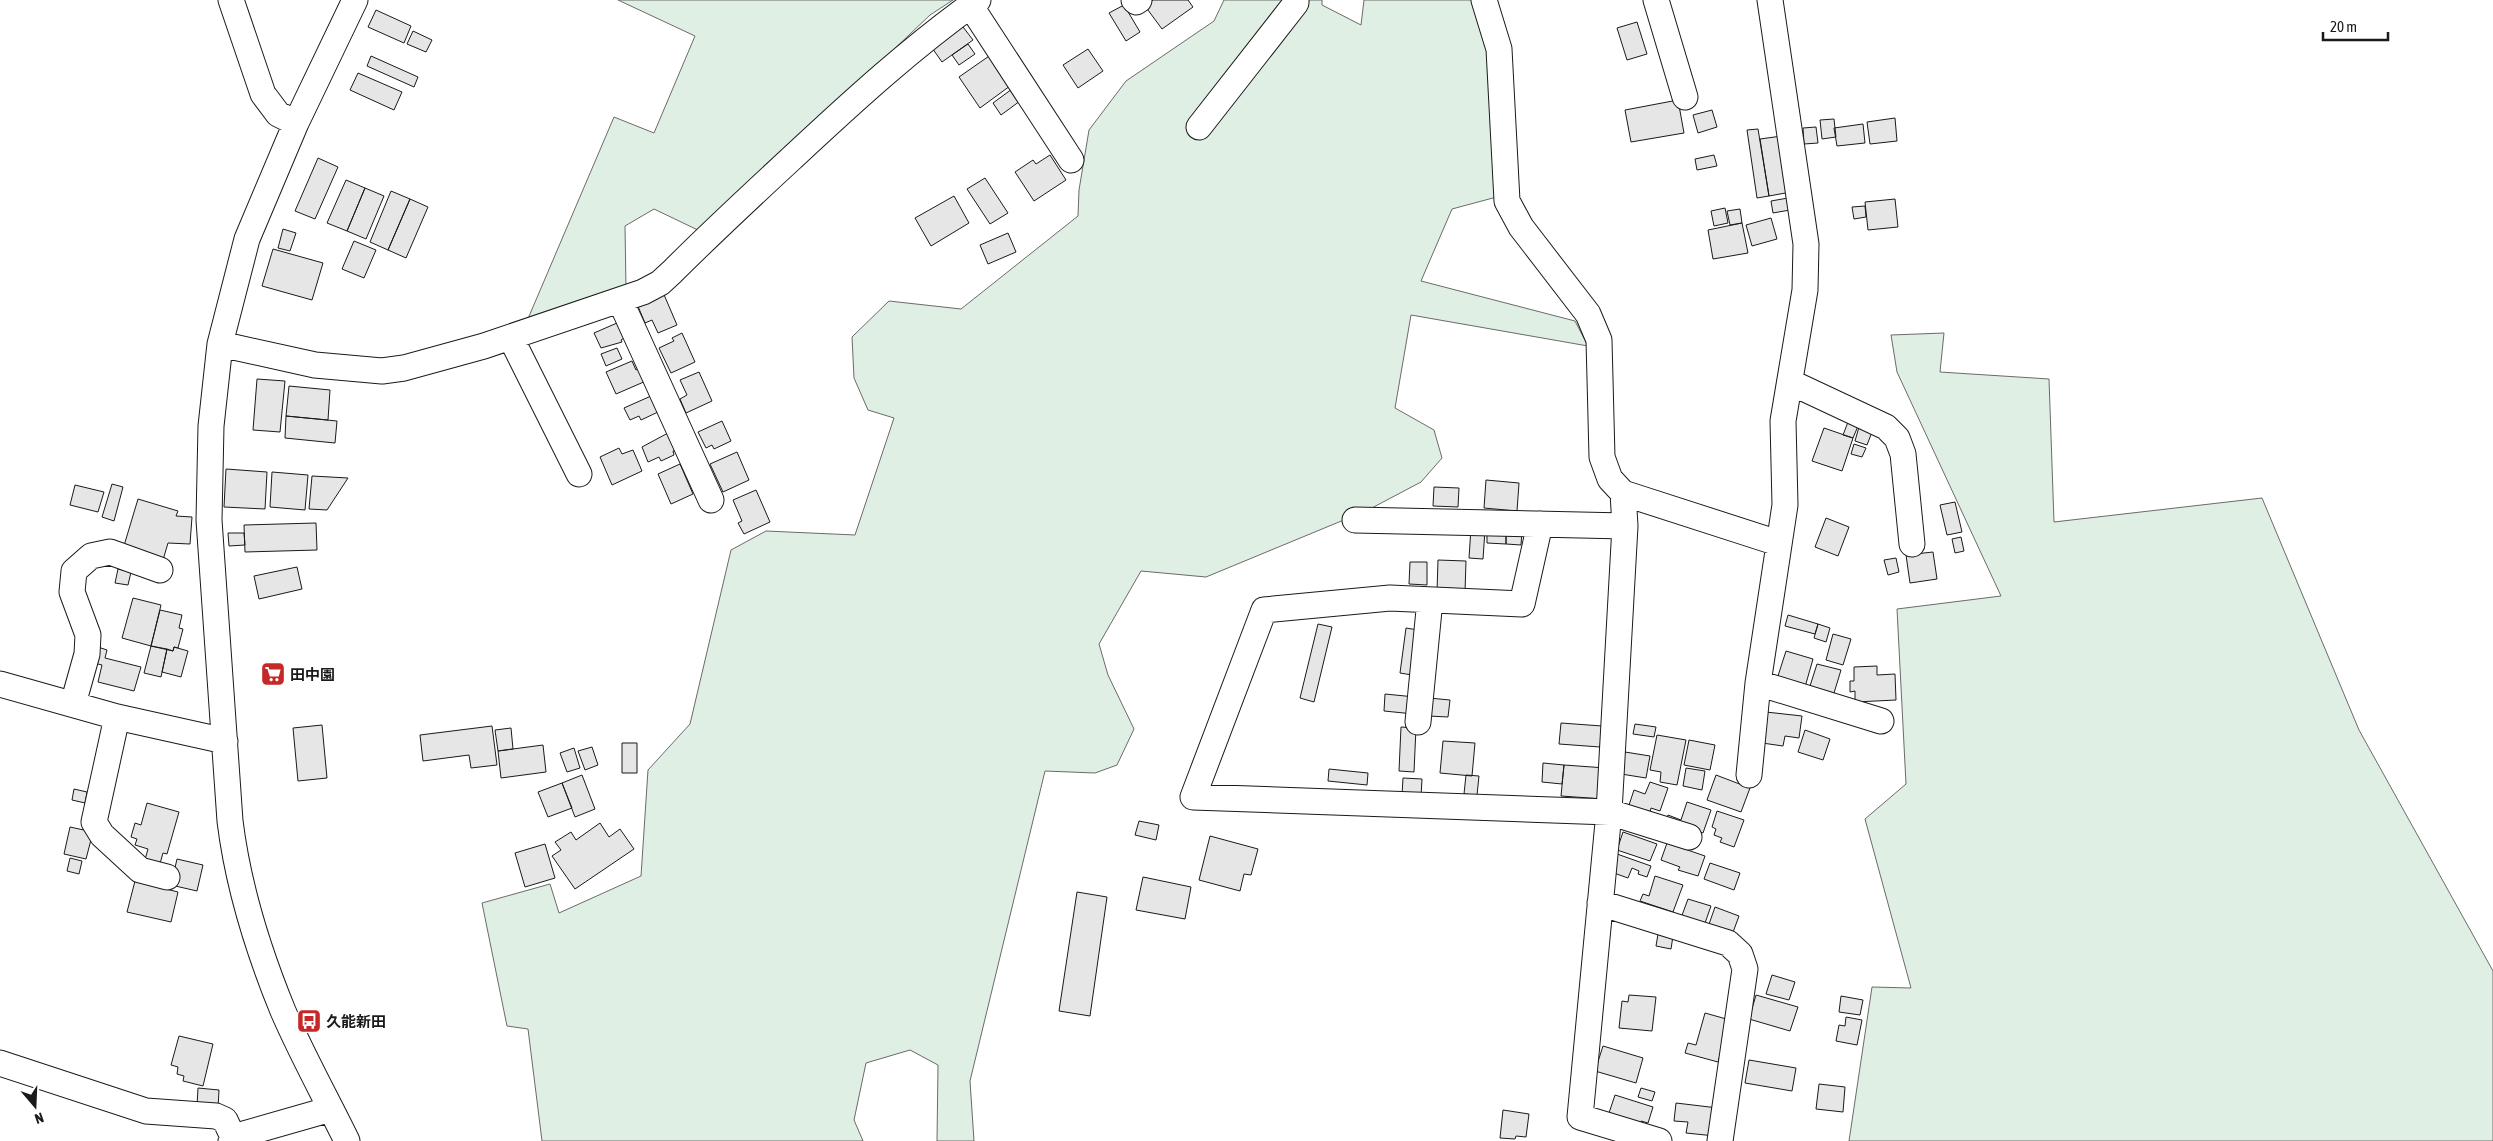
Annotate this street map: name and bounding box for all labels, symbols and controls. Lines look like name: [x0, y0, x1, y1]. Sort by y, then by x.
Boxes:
scale bar: [2323, 10, 2388, 42]
text: 20 m: [2330, 18, 2357, 35]
supermarket icon: 田中園: [260, 661, 286, 687]
place label: 田中園: [290, 666, 335, 683]
bus stop icon: 久能新田: [296, 1008, 322, 1034]
place label: 久能新田: [326, 1013, 386, 1030]
north arrow: [10, 1081, 60, 1131]
text: N: [33, 1109, 46, 1127]

